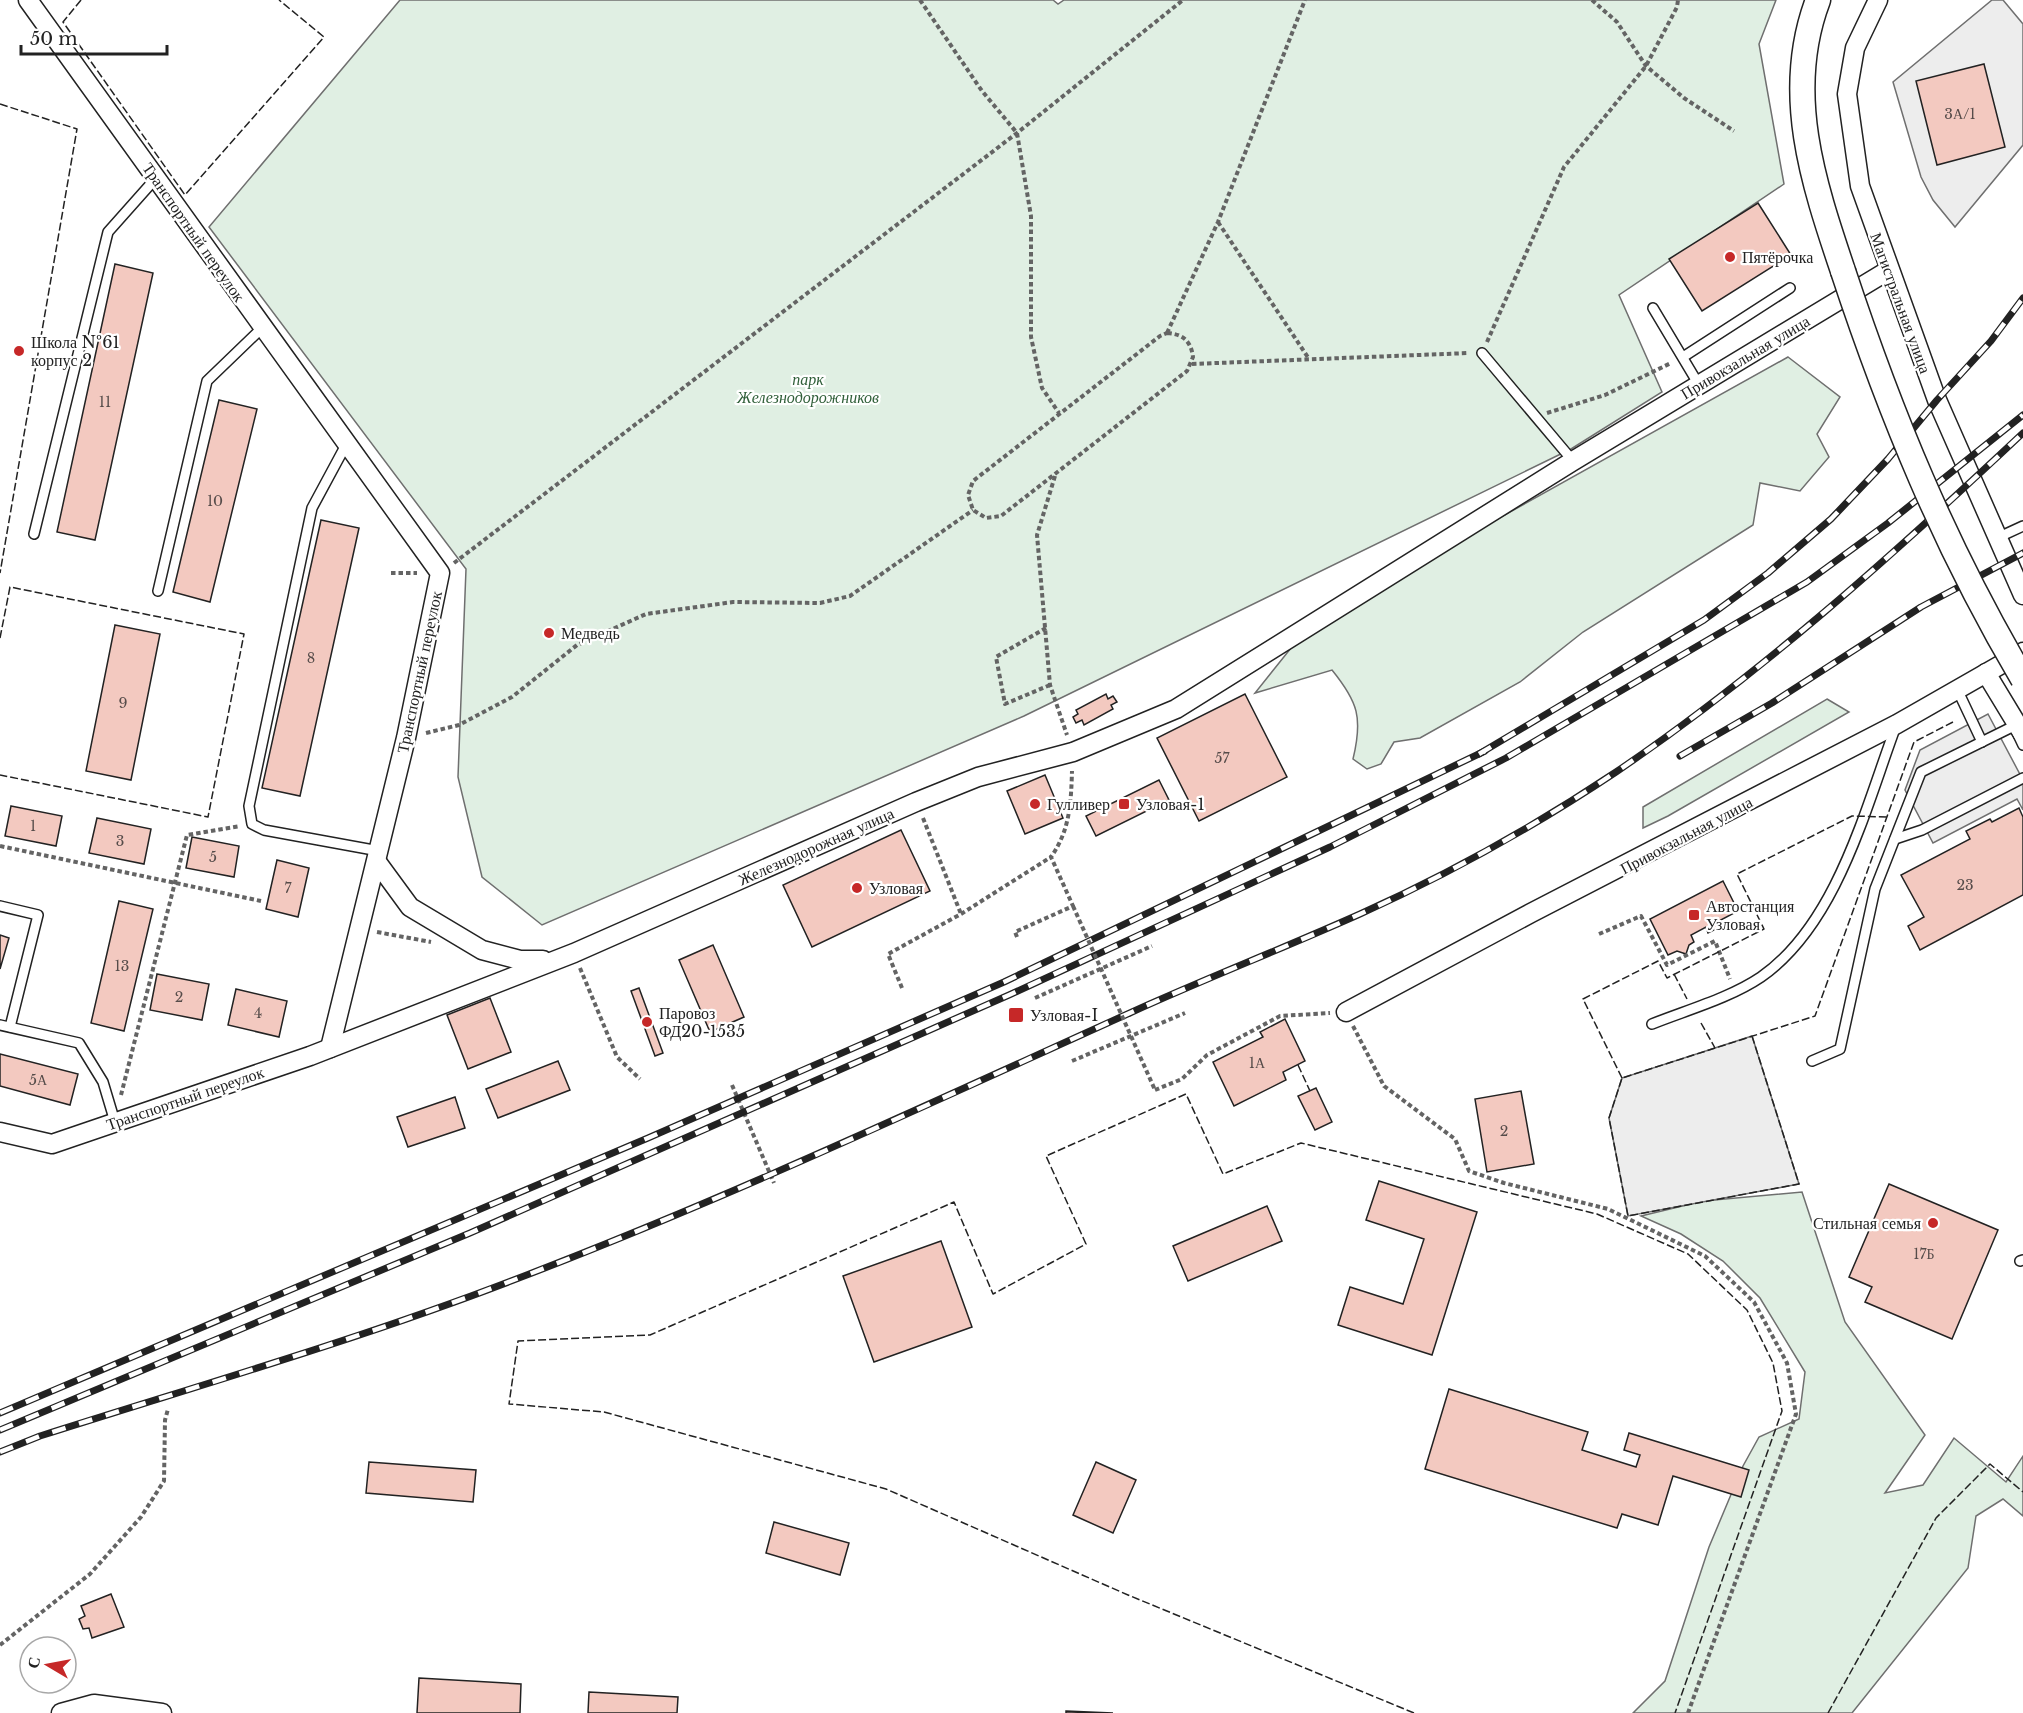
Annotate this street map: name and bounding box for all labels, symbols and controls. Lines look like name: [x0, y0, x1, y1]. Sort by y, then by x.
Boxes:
scale bar: [21, 18, 166, 56]
text: 50 m: [30, 28, 78, 50]
house number: 3А/1: [1944, 105, 1976, 123]
street label: Транспортный переулок: [138, 159, 250, 306]
street label: Магистральная улица: [1866, 230, 1936, 376]
place label: Пятёрочка: [1742, 247, 1813, 267]
marker: Пятёрочка: [1723, 250, 1737, 264]
street label: Привокзальная улица: [1677, 311, 1813, 403]
place label: Школа №61 корпус 2: [31, 332, 120, 370]
marker: Школа №61 корпус 2: [12, 344, 26, 358]
park label: парк Железнодорожников: [736, 369, 879, 407]
house number: 11: [99, 393, 111, 411]
house number: 10: [207, 492, 223, 510]
street label: Транспортный переулок: [392, 589, 446, 755]
place label: Медведь: [561, 623, 620, 643]
marker: Медведь: [542, 626, 556, 640]
house number: 8: [307, 649, 315, 667]
house number: 9: [118, 694, 128, 712]
house number: 57: [1215, 749, 1230, 767]
street label: Привокзальная улица: [1616, 792, 1756, 878]
place label: Гулливер: [1047, 794, 1110, 814]
place label: Узловая-1: [1136, 794, 1205, 814]
marker: Гулливер: [1028, 797, 1042, 811]
marker: Узловая-1: [1117, 797, 1131, 811]
street label: Железнодорожная улица: [735, 803, 897, 889]
house number: 1: [30, 817, 36, 835]
house number: 3: [116, 832, 124, 850]
house number: 5: [209, 848, 217, 866]
house number: 23: [1956, 876, 1974, 894]
place label: Узловая: [869, 878, 924, 898]
house number: 7: [284, 879, 292, 897]
marker: Узловая: [850, 881, 864, 895]
place label: Автостанция Узловая: [1706, 896, 1795, 934]
marker: Автостанция Узловая: [1687, 908, 1701, 922]
house number: 13: [115, 957, 129, 975]
house number: 2: [175, 988, 183, 1006]
place label: Паровоз ФД20-1535: [659, 1003, 745, 1041]
house number: 4: [254, 1004, 262, 1022]
place label: Узловая-I: [1030, 1005, 1098, 1025]
marker: Узловая-I: [1007, 1006, 1025, 1024]
marker: Паровоз ФД20-1535: [640, 1015, 654, 1029]
house number: 1А: [1249, 1054, 1266, 1072]
street label: Транспортный переулок: [104, 1062, 267, 1134]
house number: 5А: [29, 1071, 48, 1089]
house number: 2: [1500, 1122, 1508, 1140]
place label: Стильная семья: [1813, 1213, 1922, 1233]
marker: Стильная семья: [1926, 1216, 1940, 1230]
house number: 17Б: [1913, 1245, 1935, 1263]
north arrow: [18, 1635, 78, 1695]
text: С: [22, 1655, 44, 1670]

